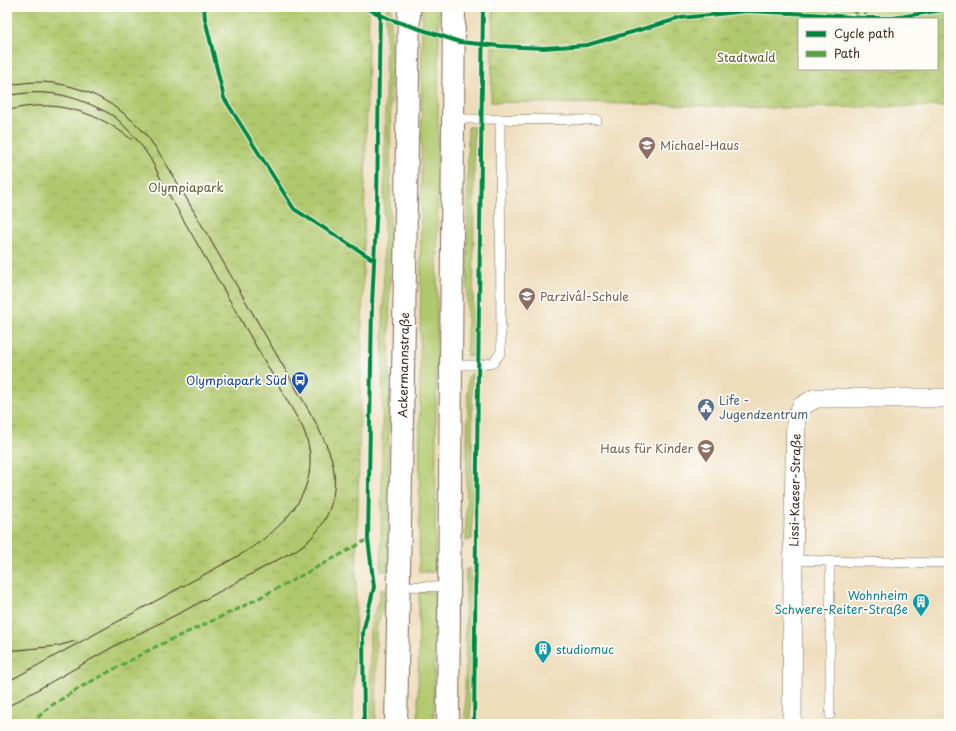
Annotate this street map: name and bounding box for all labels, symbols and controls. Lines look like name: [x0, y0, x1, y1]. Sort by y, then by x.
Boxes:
legend: [798, 18, 938, 70]
text: Cycle path: [834, 24, 895, 42]
text: Path: [834, 44, 860, 62]
park label: Stadtwald: [716, 48, 776, 66]
school or university icon: Michael-Haus: [637, 135, 657, 160]
place label: Michael-Haus: [660, 136, 740, 154]
park label: Olympiapark: [148, 178, 224, 196]
school or university icon: Parzivâl-Schule: [517, 286, 537, 311]
place label: Parzivâl-Schule: [540, 287, 629, 305]
street label: Ackermannstraße: [393, 312, 413, 418]
bus stop icon: Olympiapark Süd: [290, 370, 310, 395]
place label: Olympiapark Süd: [186, 371, 287, 389]
place label: Life - Jugendzentrum: [719, 391, 808, 423]
public building icon: Life - Jugendzentrum: [696, 397, 716, 422]
street label: Lissi-Kaeser-Straße: [784, 433, 805, 547]
school or university icon: Haus für Kinder: [696, 438, 716, 463]
place label: Haus für Kinder: [600, 439, 694, 457]
place label: Wohnheim Schwere-Reiter-Straße: [774, 586, 908, 618]
building icon: Wohnheim Schwere-Reiter-Straße: [911, 592, 931, 617]
building icon: studiomuc: [533, 639, 553, 664]
place label: studiomuc: [556, 640, 614, 658]

